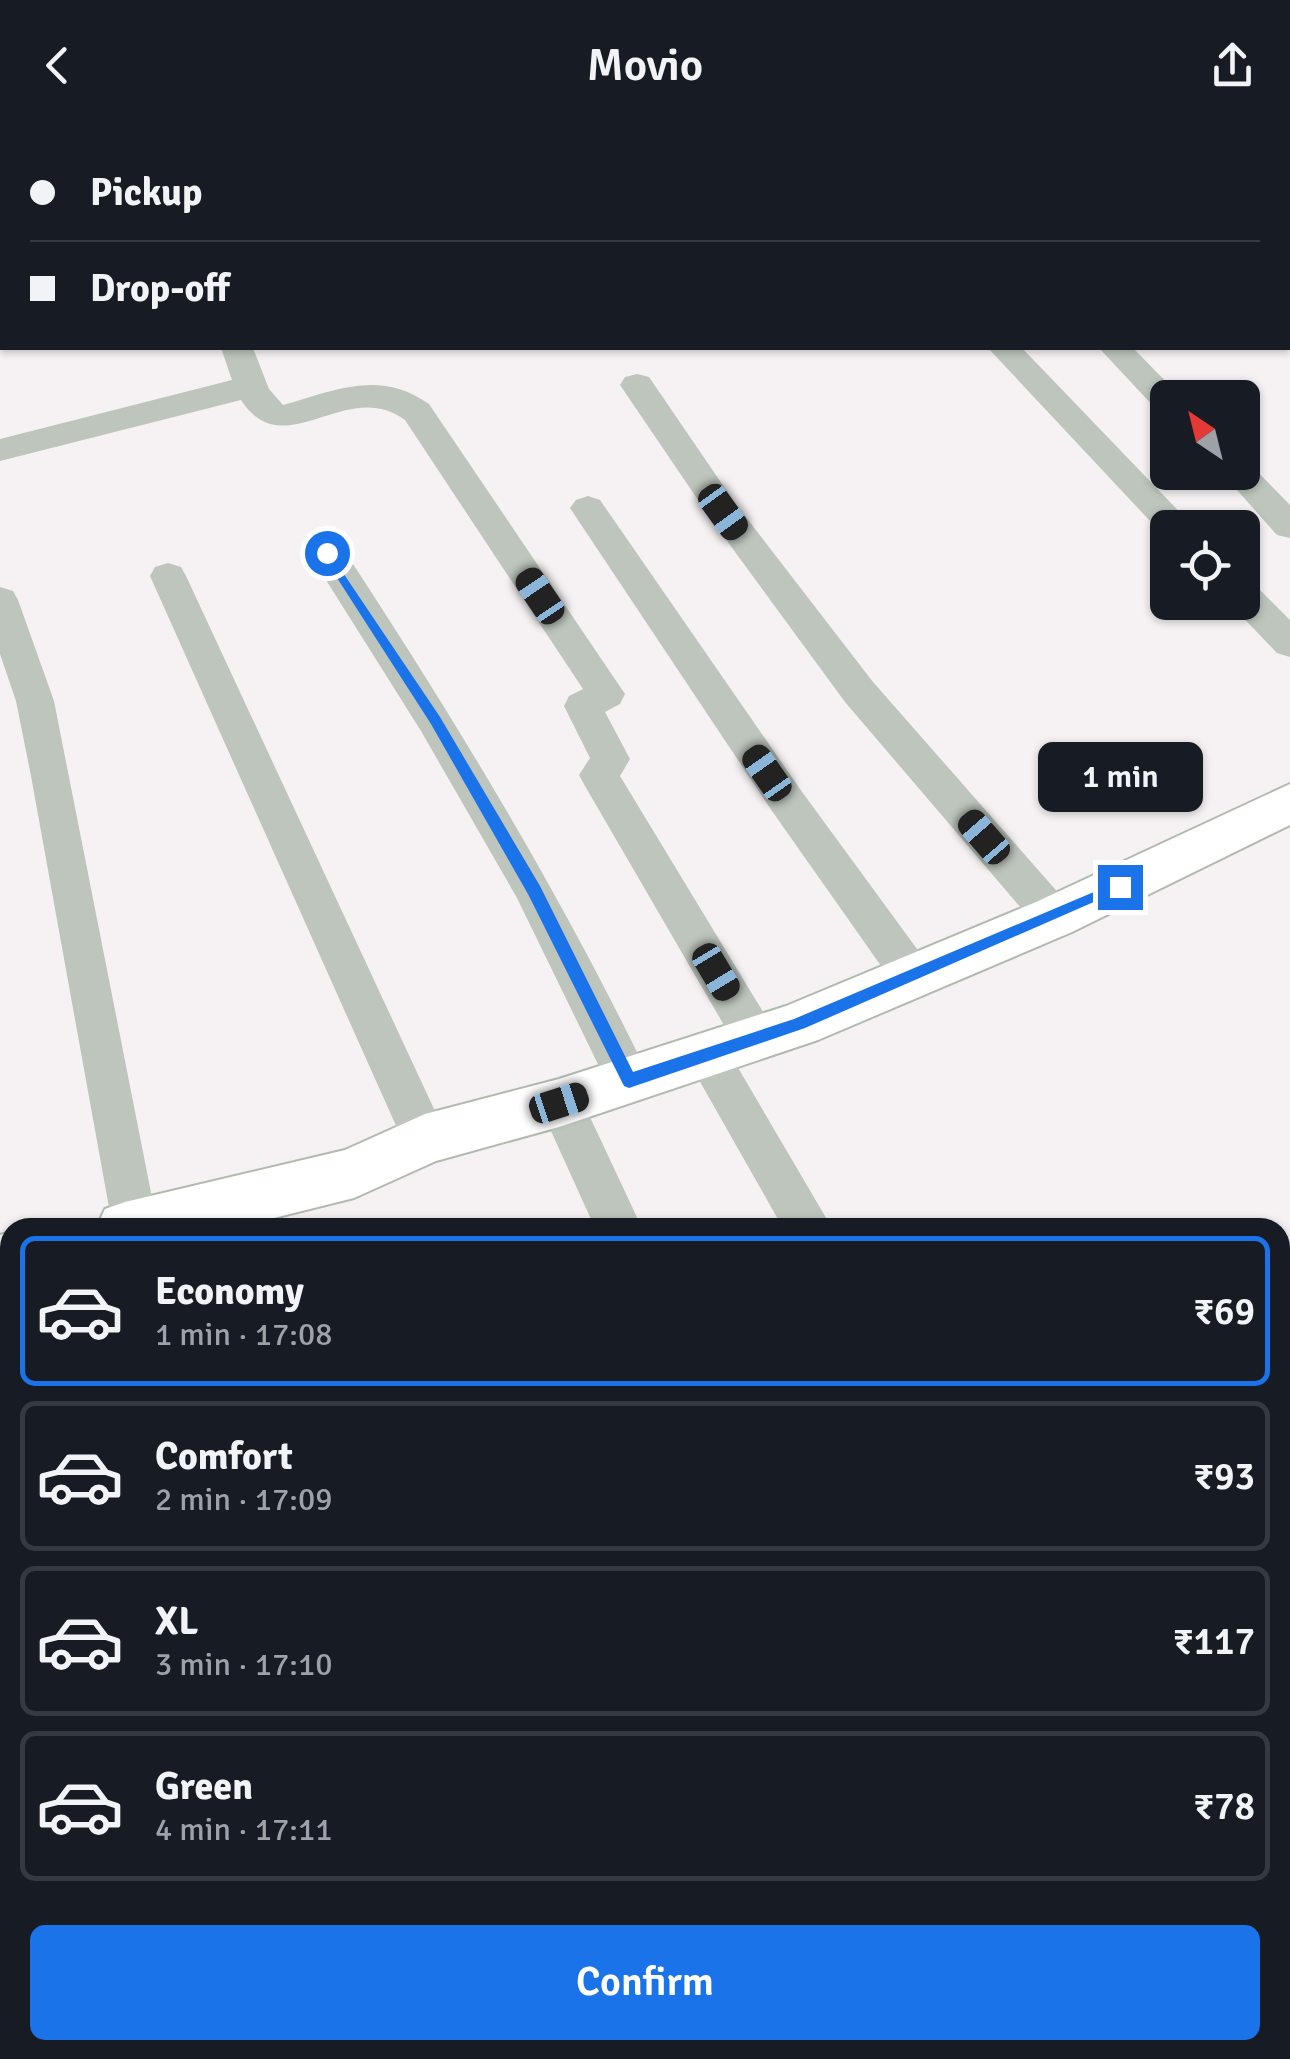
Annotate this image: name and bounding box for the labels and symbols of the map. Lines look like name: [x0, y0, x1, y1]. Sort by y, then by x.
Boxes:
north arrow: [1150, 380, 1260, 490]
car: [693, 479, 753, 545]
route start: [305, 531, 350, 576]
car: [511, 563, 569, 629]
car: [738, 740, 796, 806]
callout: 1 min: [1038, 742, 1202, 812]
car: [953, 805, 1015, 869]
route end: [1098, 865, 1143, 910]
car: [688, 939, 744, 1005]
car: [526, 1079, 592, 1127]

